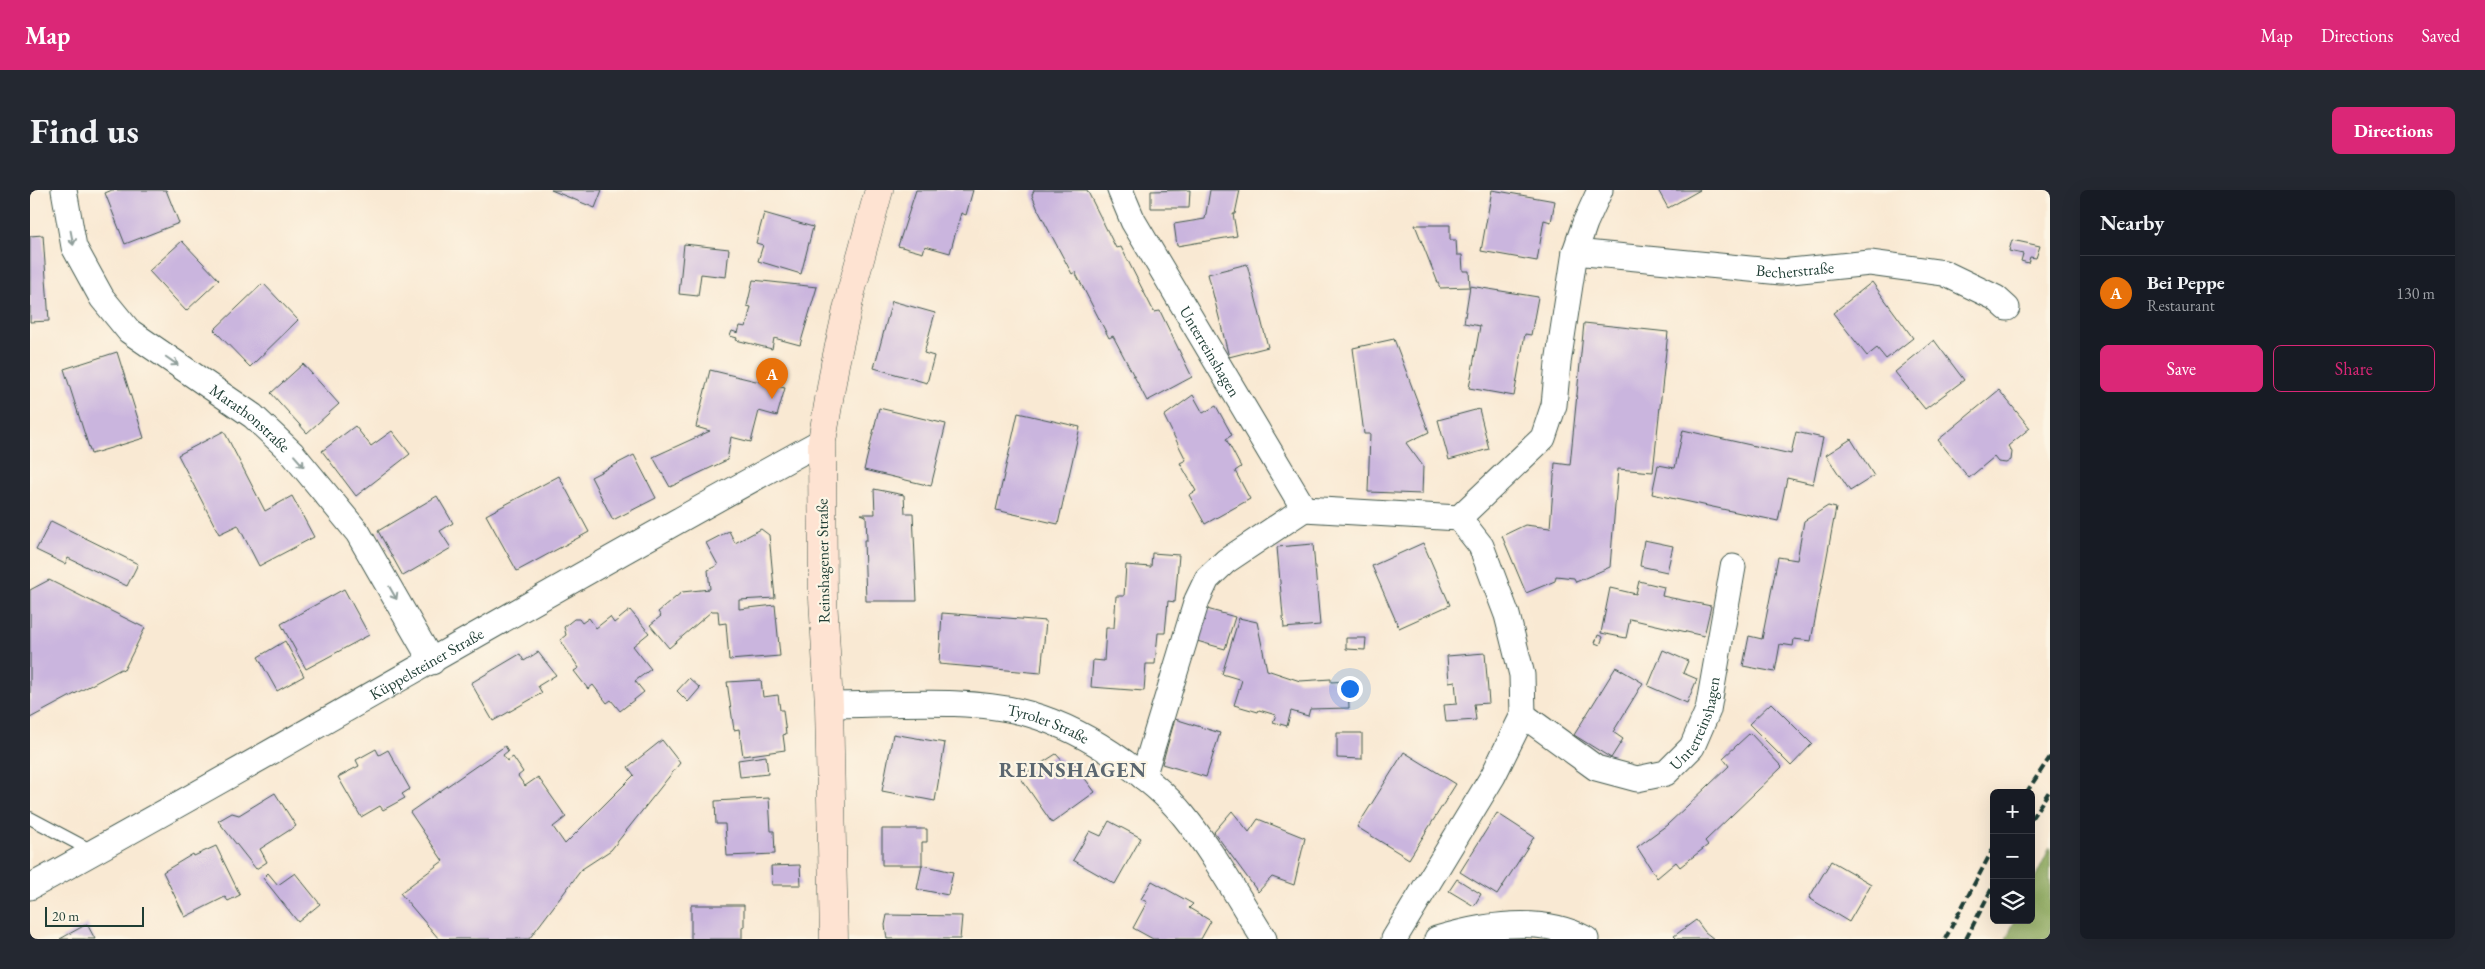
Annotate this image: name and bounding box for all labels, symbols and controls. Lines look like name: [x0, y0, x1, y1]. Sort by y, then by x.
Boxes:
text: Map: [25, 20, 70, 51]
text: Map: [2261, 24, 2293, 47]
text: Directions: [2321, 24, 2393, 47]
text: Saved: [2421, 24, 2460, 47]
button: Directions: [2332, 107, 2455, 154]
text: Find us: [30, 108, 139, 153]
text: Nearby: [2100, 209, 2164, 236]
one-way arrow: [68, 230, 77, 246]
street label: Becherstraße: [1755, 256, 1835, 283]
text: Bei Peppe: [2147, 270, 2225, 295]
text: A: [2110, 283, 2122, 304]
text: 130 m: [2396, 283, 2435, 304]
text: Restaurant: [2147, 295, 2215, 316]
street label: Unterreinshagen: [1175, 302, 1246, 401]
button: Save: [2100, 345, 2263, 392]
button: Share: [2273, 345, 2435, 392]
one-way arrow: [165, 356, 179, 366]
pin: A: [756, 358, 788, 399]
street label: Marathonstraße: [206, 379, 295, 457]
one-way arrow: [293, 455, 305, 468]
street label: Reinshagener Straße: [811, 498, 835, 624]
one-way arrow: [388, 586, 398, 600]
street label: Küppelsteiner Straße: [365, 623, 487, 704]
street label: Unterreinshagen: [1665, 674, 1724, 774]
your location: [1337, 676, 1363, 702]
street label: Tyroler Straße: [1005, 699, 1093, 748]
district label: REINSHAGEN: [999, 756, 1147, 783]
map controls: [1990, 789, 2035, 924]
button: +: [1990, 789, 2035, 834]
button: −: [1990, 834, 2035, 879]
button: layers: [1990, 879, 2035, 924]
scale bar: [45, 904, 144, 927]
text: 20 m: [52, 907, 79, 925]

